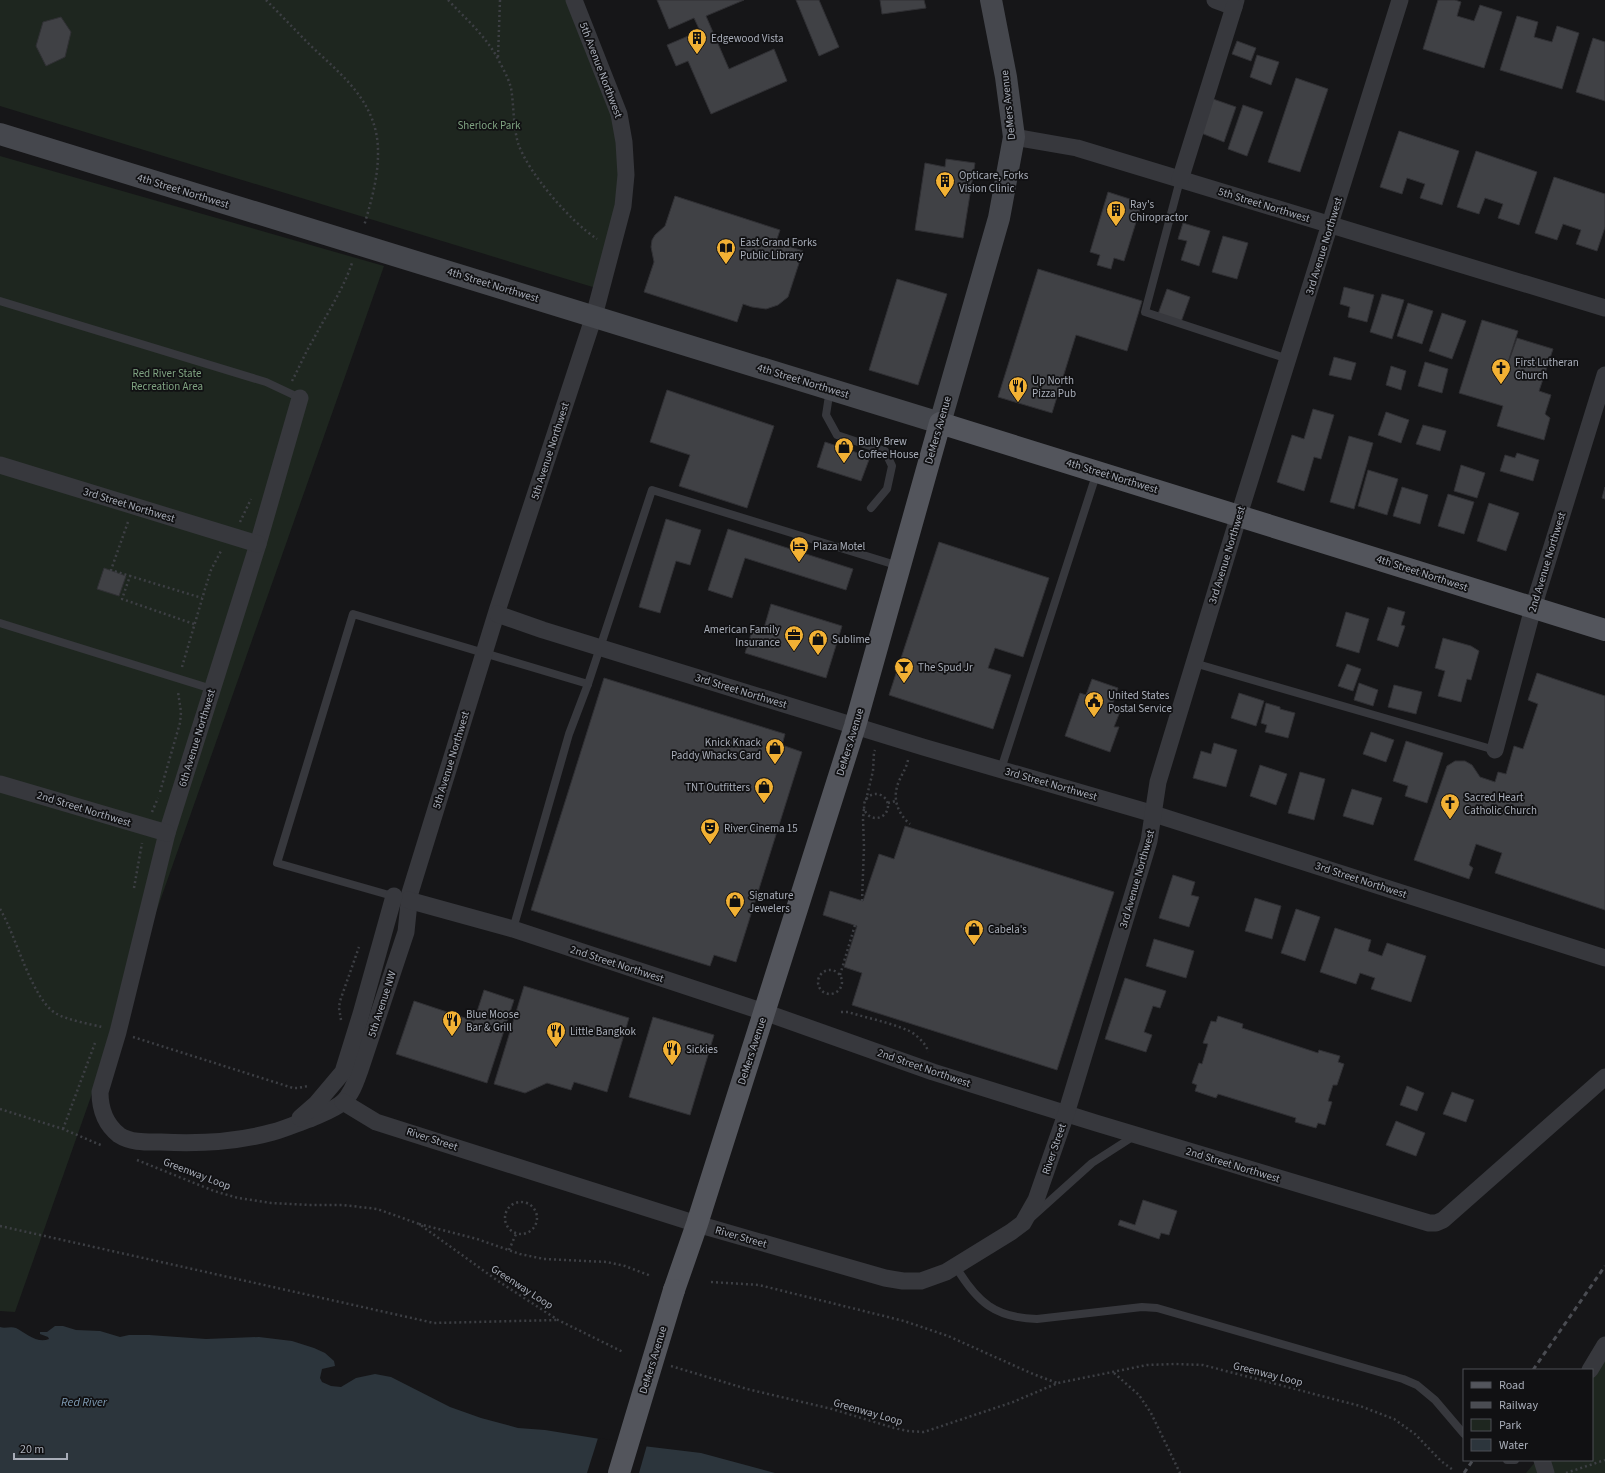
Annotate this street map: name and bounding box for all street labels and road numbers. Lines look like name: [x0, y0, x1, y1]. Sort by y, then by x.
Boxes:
street label: 5th Avenue Northwest: [576, 20, 626, 120]
street label: DeMers Avenue: [997, 69, 1019, 141]
street label: 4th Street Northwest: [135, 170, 231, 212]
street label: 5th Street Northwest: [1216, 184, 1312, 226]
street label: 3rd Avenue Northwest: [1302, 195, 1346, 297]
street label: 4th Street Northwest: [445, 264, 541, 306]
street label: 4th Street Northwest: [755, 360, 851, 402]
street label: DeMers Avenue: [921, 394, 955, 466]
street label: 5th Avenue Northwest: [527, 400, 573, 502]
street label: 4th Street Northwest: [1064, 455, 1160, 497]
street label: 3rd Street Northwest: [81, 484, 177, 526]
street label: 3rd Avenue Northwest: [1205, 504, 1249, 606]
street label: 2nd Avenue Northwest: [1525, 510, 1569, 614]
street label: 4th Street Northwest: [1374, 551, 1470, 595]
street label: 3rd Street Northwest: [693, 670, 789, 712]
street label: 6th Avenue Northwest: [175, 687, 219, 789]
street label: DeMers Avenue: [833, 706, 868, 778]
street label: 5th Avenue Northwest: [429, 709, 473, 811]
street label: 3rd Street Northwest: [1003, 764, 1099, 804]
street label: 2nd Street Northwest: [35, 788, 133, 831]
street label: 3rd Avenue Northwest: [1116, 828, 1158, 930]
street label: 3rd Street Northwest: [1313, 858, 1409, 902]
street label: 2nd Street Northwest: [568, 942, 666, 986]
street label: 5th Avenue NW: [364, 968, 400, 1039]
street label: DeMers Avenue: [734, 1015, 770, 1087]
street label: 2nd Street Northwest: [875, 1045, 973, 1091]
street label: River Street: [1038, 1121, 1070, 1177]
street label: River Street: [404, 1124, 460, 1154]
street label: 2nd Street Northwest: [1184, 1144, 1282, 1187]
street label: Greenway Loop: [161, 1154, 233, 1194]
street label: River Street: [713, 1222, 769, 1252]
street label: Greenway Loop: [488, 1261, 556, 1313]
street label: DeMers Avenue: [636, 1324, 671, 1396]
street label: Greenway Loop: [1232, 1358, 1304, 1390]
street label: Greenway Loop: [832, 1395, 904, 1429]

